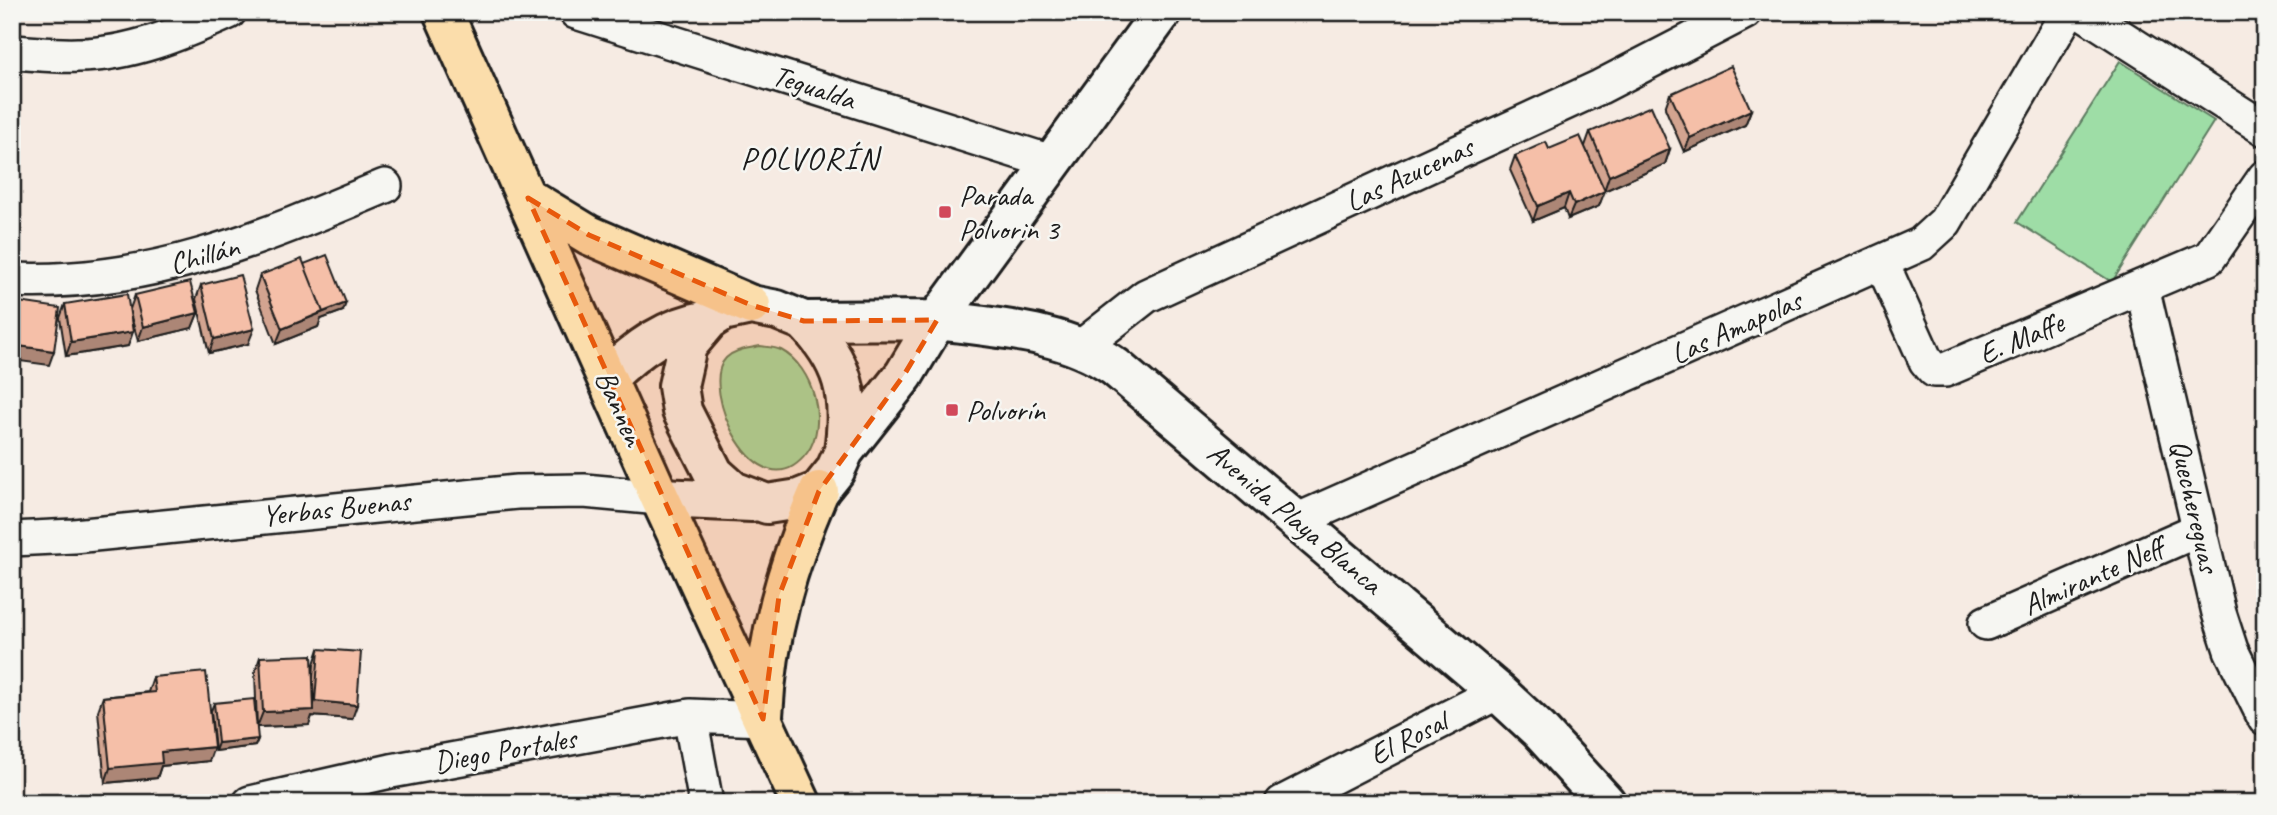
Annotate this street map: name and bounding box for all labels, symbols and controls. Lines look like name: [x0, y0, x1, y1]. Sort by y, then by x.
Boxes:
street label: Tegualda: [768, 56, 862, 119]
street label: Las Azucenas: [1339, 127, 1482, 220]
district label: POLVORÍN: [741, 138, 882, 179]
place label: Parada Polvorin 3: [959, 176, 1061, 248]
marker: Parada Polvorin 3: [937, 204, 953, 220]
street label: Chillán: [165, 227, 245, 283]
street label: Las Amapolas: [1665, 280, 1810, 373]
street label: E. Maffe: [1973, 302, 2071, 373]
street label: Bannen: [587, 364, 654, 453]
place label: Polvorín: [966, 391, 1047, 429]
marker: Polvorín: [944, 402, 960, 418]
street label: Avenida Playa Blanca: [1200, 434, 1392, 603]
street label: Quechereguas: [2161, 436, 2229, 579]
street label: Yerbas Buenas: [260, 481, 415, 535]
street label: Almirante Neff: [2017, 526, 2175, 624]
street label: El Rosal: [1363, 700, 1458, 774]
street label: Diego Portales: [431, 718, 582, 781]

